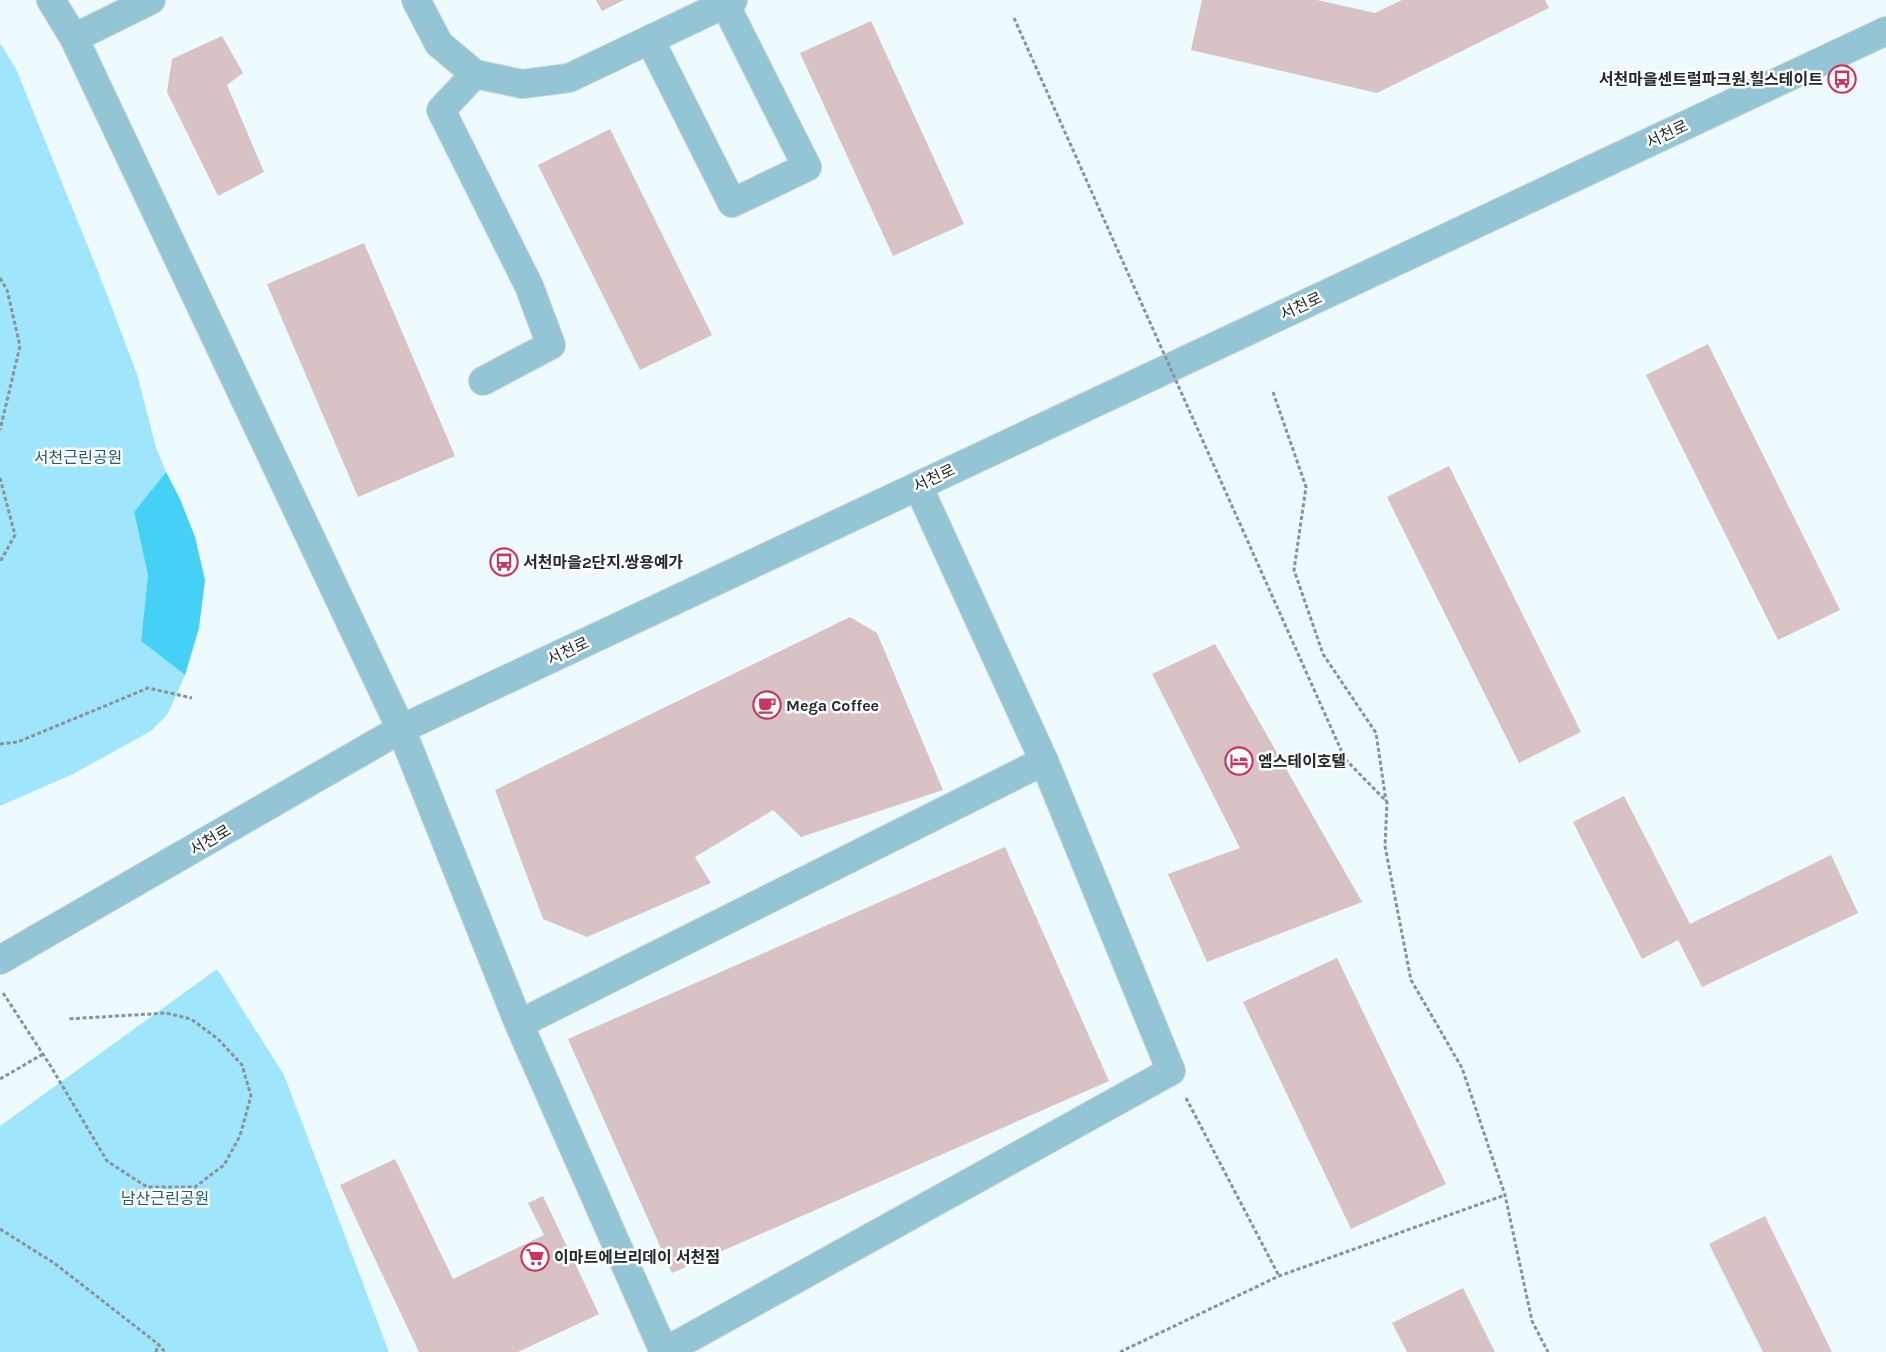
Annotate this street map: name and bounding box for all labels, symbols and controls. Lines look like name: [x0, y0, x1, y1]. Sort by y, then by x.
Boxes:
bus stop icon: 서천마을센트럴파크원.힐스테이트: [1827, 64, 1857, 94]
place label: 서천마을센트럴파크원.힐스테이트: [1599, 70, 1823, 89]
street label: 서천로: [1643, 116, 1691, 152]
street label: 서천로: [1277, 288, 1325, 324]
park label: 서천근린공원: [34, 448, 122, 467]
street label: 서천로: [910, 460, 958, 496]
bus stop icon: 서천마을2단지.쌍용예가: [489, 547, 519, 577]
place label: 서천마을2단지.쌍용예가: [523, 553, 684, 572]
street label: 서천로: [544, 633, 592, 669]
cafe icon: Mega Coffee: [752, 690, 782, 720]
place label: Mega Coffee: [786, 696, 879, 715]
hotel icon: 엠스테이호텔: [1224, 746, 1254, 776]
place label: 엠스테이호텔: [1258, 752, 1346, 771]
street label: 서천로: [186, 821, 234, 859]
park label: 남산근린공원: [121, 1189, 209, 1208]
supermarket icon: 이마트에브리데이 서천점: [520, 1242, 550, 1272]
place label: 이마트에브리데이 서천점: [554, 1248, 720, 1267]

